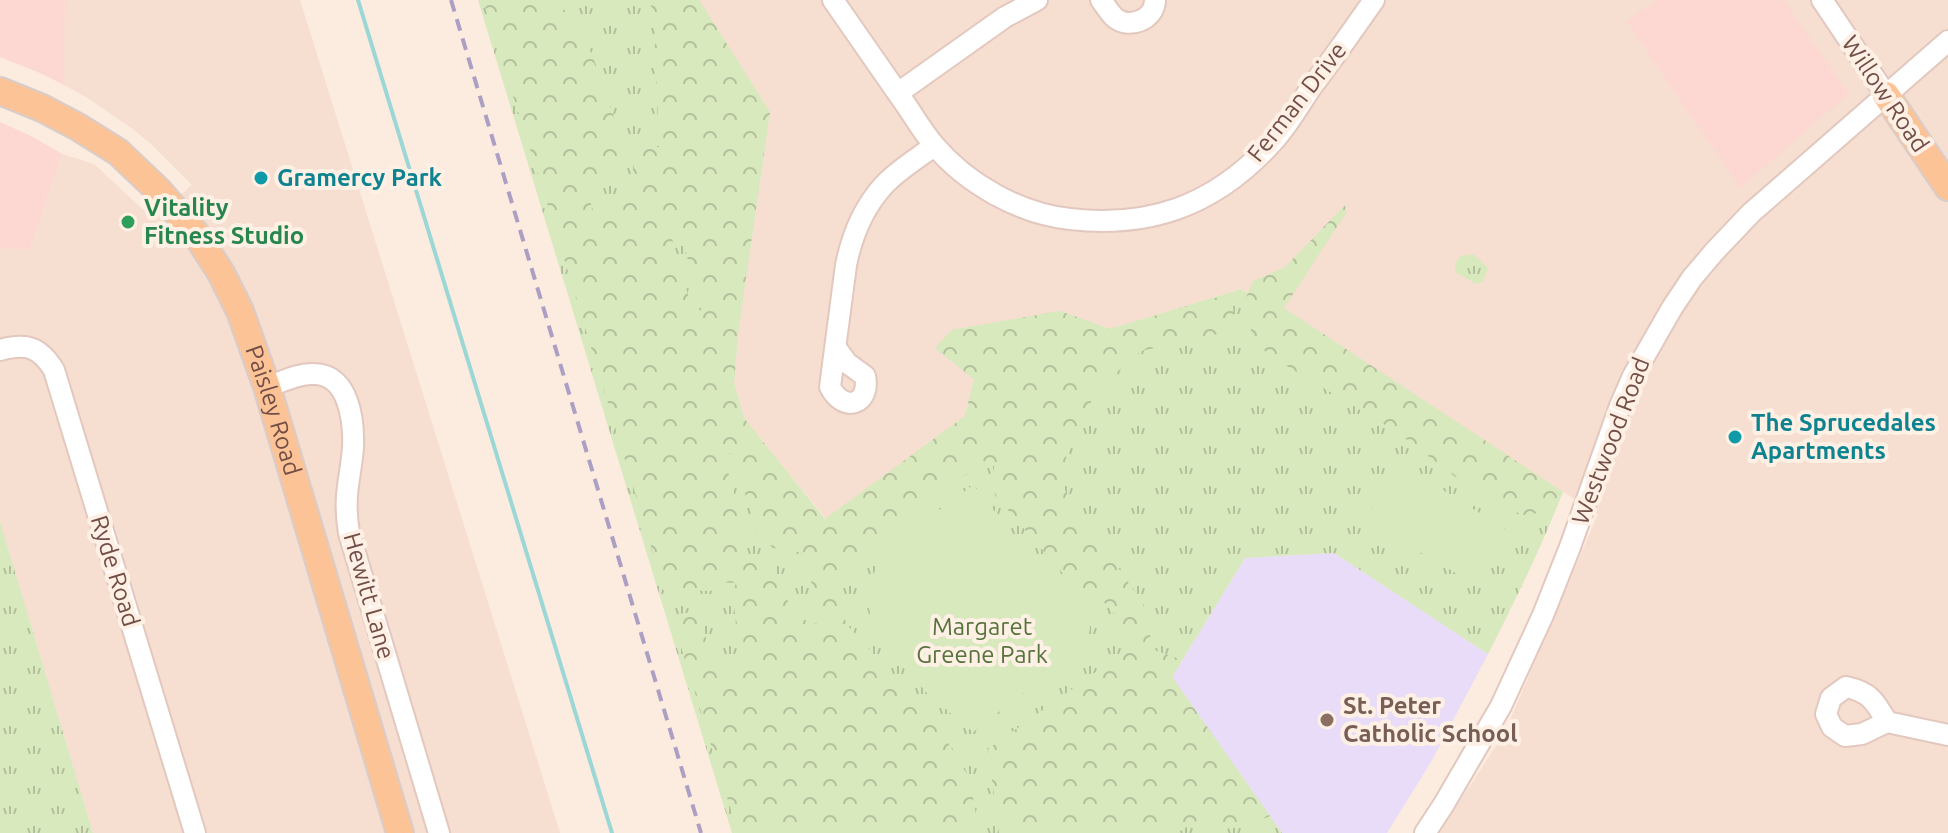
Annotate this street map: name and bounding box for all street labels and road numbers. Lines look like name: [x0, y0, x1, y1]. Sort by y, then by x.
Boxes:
street label: Willow Road: [1837, 30, 1934, 157]
street label: Ferman Drive: [1242, 37, 1352, 167]
street label: Paisley Road: [240, 341, 307, 478]
street label: Westwood Road: [1566, 354, 1655, 528]
street label: Ryde Road: [86, 512, 145, 630]
street label: Hewitt Lane: [339, 530, 400, 662]

